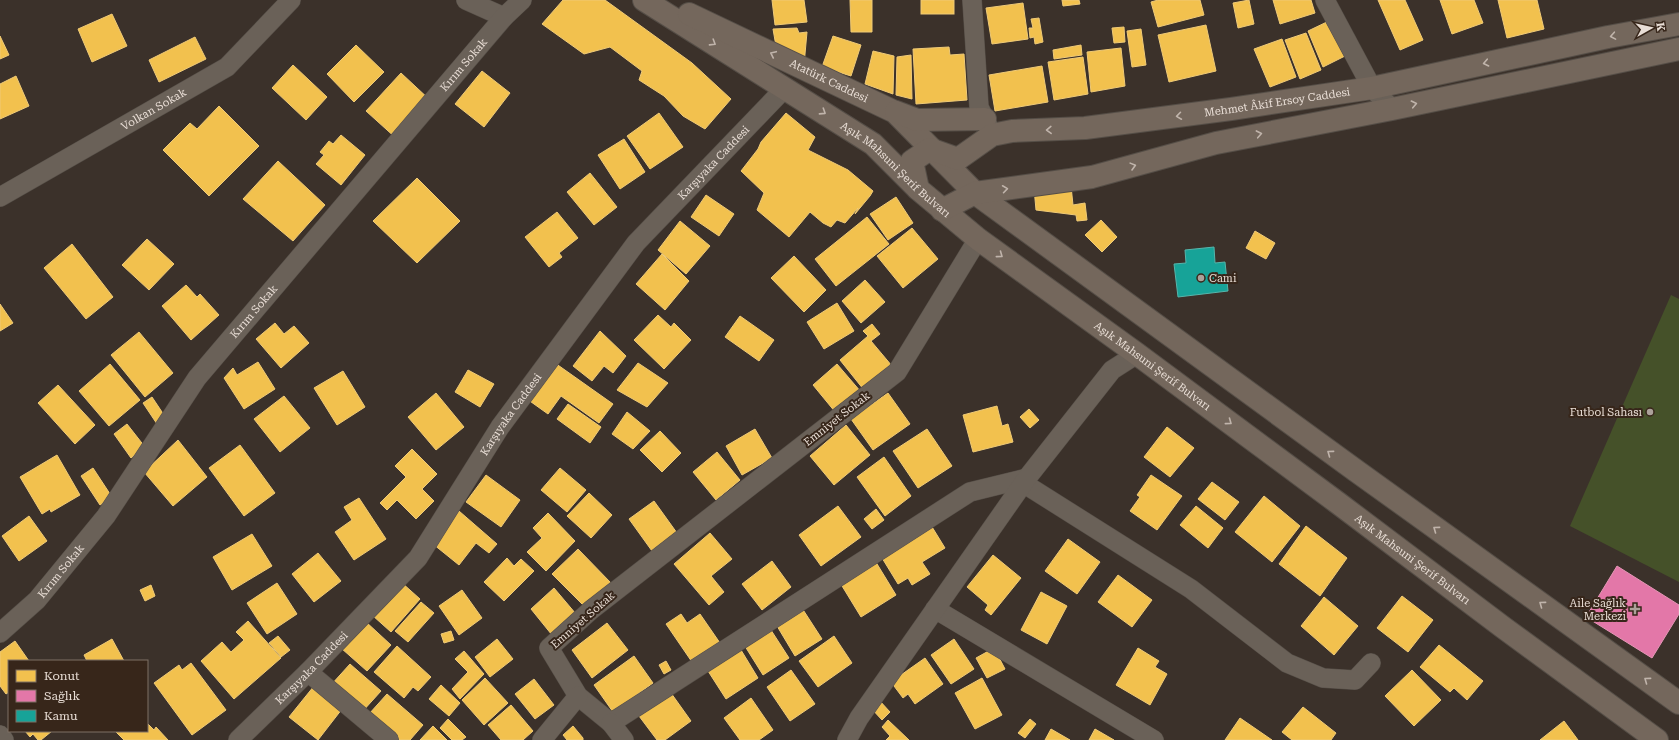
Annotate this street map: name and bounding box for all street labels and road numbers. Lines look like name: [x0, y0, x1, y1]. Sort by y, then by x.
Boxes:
street label: Kırım Sokak: [437, 35, 490, 94]
street label: Atatürk Caddesi: [788, 56, 871, 105]
street label: Volkan Sokak: [119, 85, 189, 133]
street label: Mehmet Âkif Ersoy Caddesi: [1204, 85, 1351, 119]
street label: Aşık Mahsuni Şerif Bulvarı: [838, 119, 954, 220]
street label: Karşıyaka Caddesi: [675, 123, 752, 202]
street label: Kırım Sokak: [227, 282, 280, 341]
street label: Aşık Mahsuni Şerif Bulvarı: [1092, 319, 1214, 413]
street label: Karşıyaka Caddesi: [477, 370, 544, 458]
street label: Emniyet Sokak: [801, 389, 873, 449]
street label: Aşık Mahsuni Şerif Bulvarı: [1352, 511, 1473, 607]
street label: Kırım Sokak: [35, 542, 87, 601]
street label: Emniyet Sokak: [548, 589, 618, 651]
street label: Karşıyaka Caddesi: [272, 628, 351, 707]

